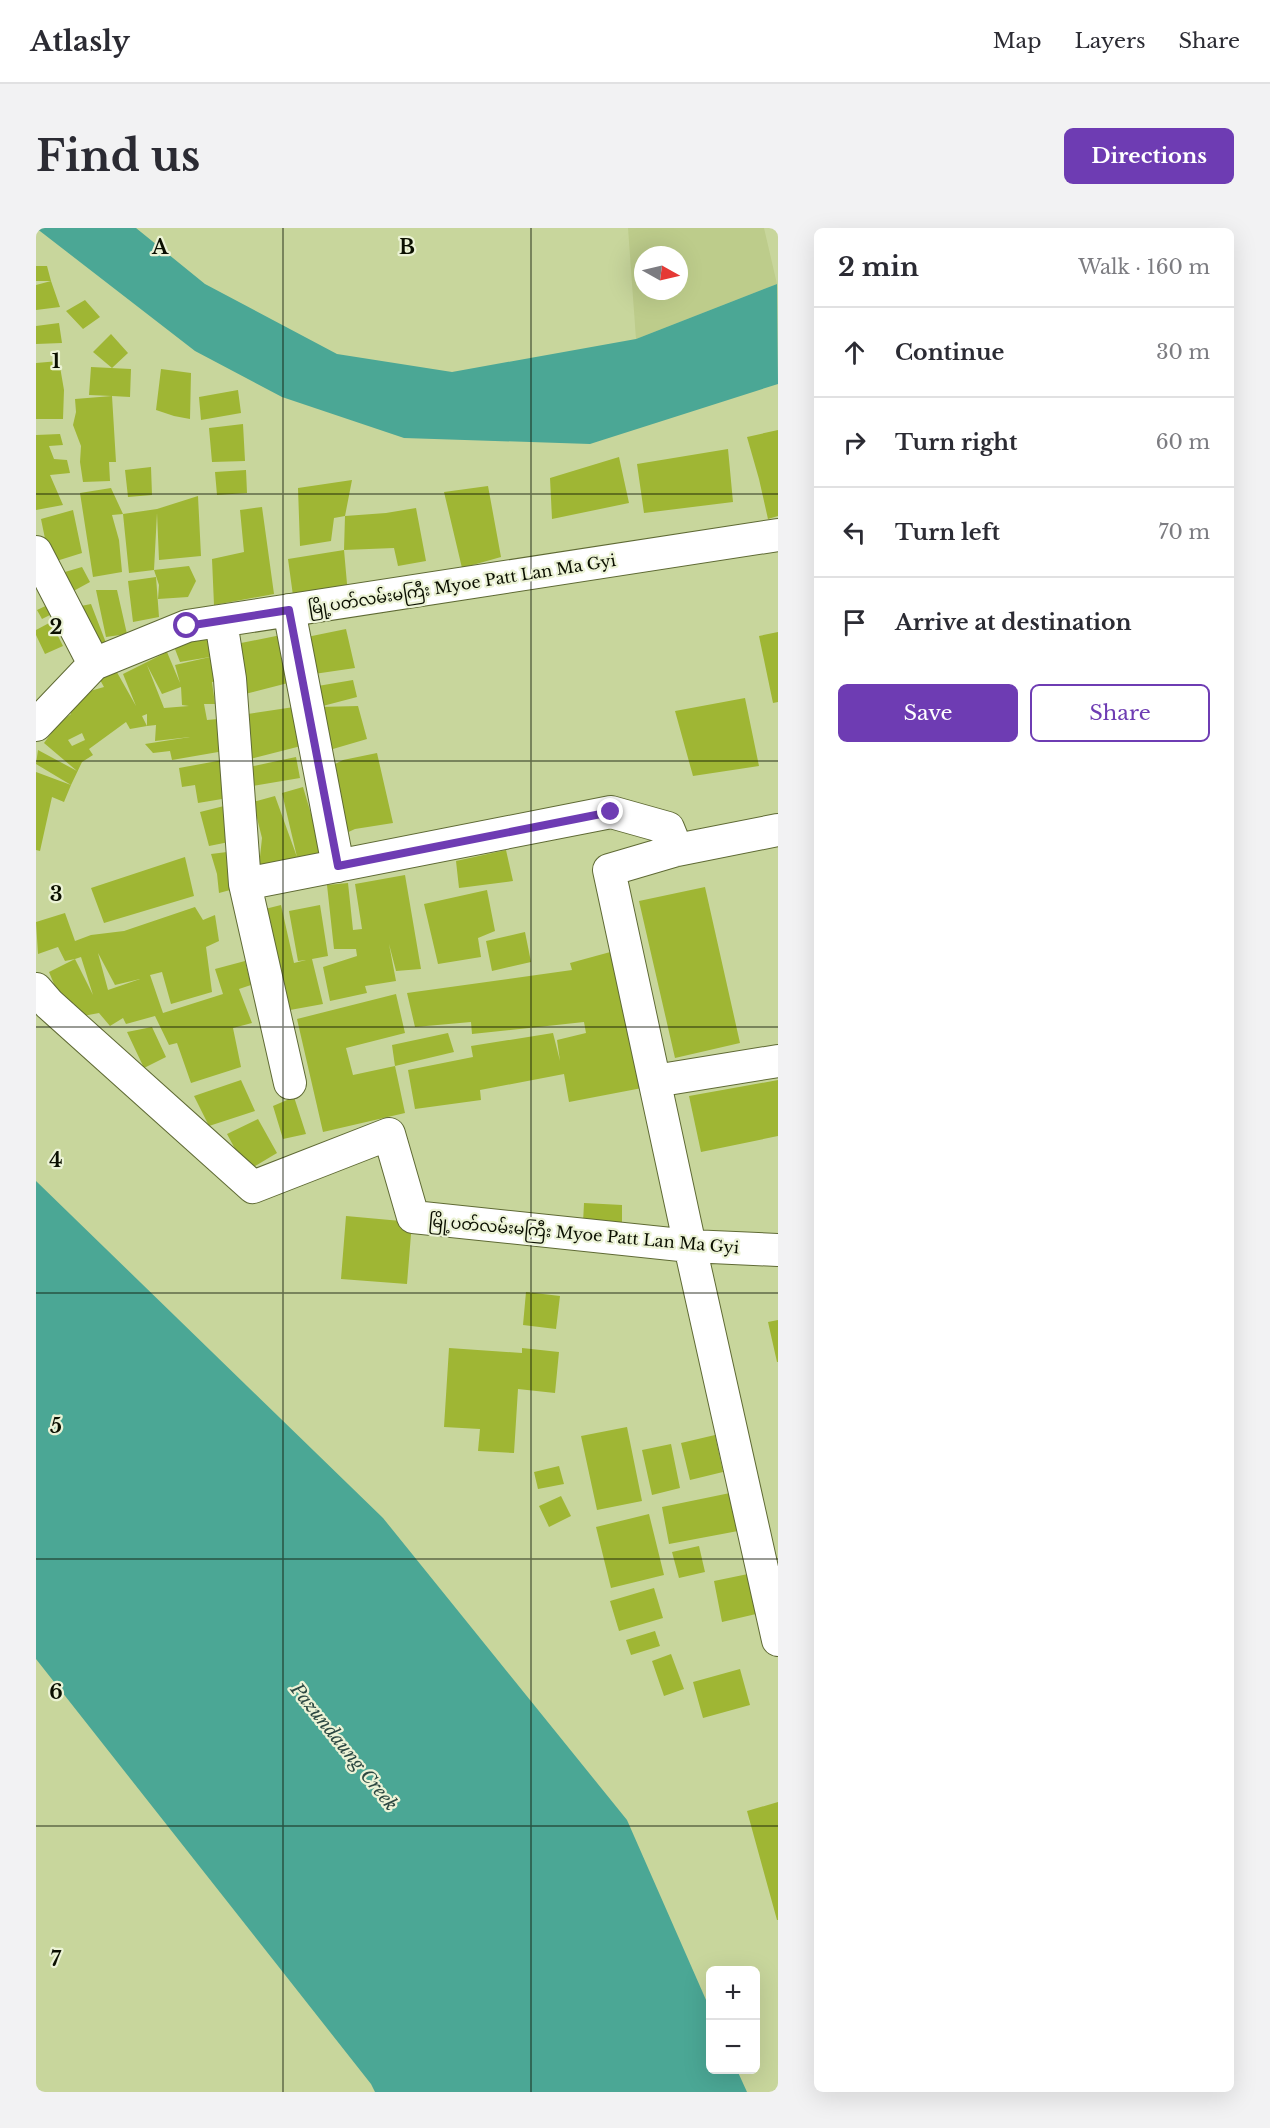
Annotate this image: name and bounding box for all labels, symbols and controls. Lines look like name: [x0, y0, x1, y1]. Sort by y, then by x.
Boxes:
text: Atlasly: [30, 24, 130, 59]
text: Map: [993, 28, 1042, 54]
text: Layers: [1075, 28, 1146, 54]
text: Share: [1179, 28, 1240, 54]
button: Directions: [1064, 128, 1234, 184]
text: Find us: [36, 130, 200, 182]
text: A: [151, 235, 169, 259]
text: B: [399, 235, 415, 259]
north arrow: [634, 246, 688, 300]
text: 2 min: [838, 251, 919, 283]
text: Walk · 160 m: [1078, 255, 1210, 279]
icon: ahead: [838, 336, 871, 369]
text: Continue: [895, 339, 1004, 366]
text: 30 m: [1156, 340, 1210, 364]
text: 1: [52, 349, 61, 373]
icon: right: [838, 426, 871, 459]
text: Turn right: [895, 429, 1017, 456]
text: 60 m: [1156, 430, 1210, 454]
icon: left: [838, 516, 871, 549]
text: Turn left: [895, 519, 1000, 546]
text: 70 m: [1158, 520, 1210, 544]
street label: မြို့ပတ်လမ်းမကြီး Myoe Patt Lan Ma Gyi: [306, 549, 619, 622]
icon: arrive: [838, 606, 871, 639]
text: Arrive at destination: [895, 609, 1132, 636]
route start: [173, 612, 199, 638]
text: 2: [49, 615, 63, 639]
button: Save: [838, 684, 1018, 742]
button: Share: [1030, 684, 1210, 742]
route end: [597, 798, 623, 824]
text: 3: [50, 882, 62, 906]
text: 4: [49, 1148, 63, 1172]
street label: မြို့ပတ်လမ်းမကြီး Myoe Patt Lan Ma Gyi: [428, 1209, 741, 1262]
text: 5: [50, 1414, 62, 1438]
water label: Pazundaung Creek: [285, 1678, 402, 1815]
text: 6: [49, 1680, 63, 1704]
text: 7: [51, 1947, 62, 1971]
map controls: [706, 1966, 760, 2074]
button: +: [706, 1966, 760, 2020]
button: −: [706, 2020, 760, 2074]

